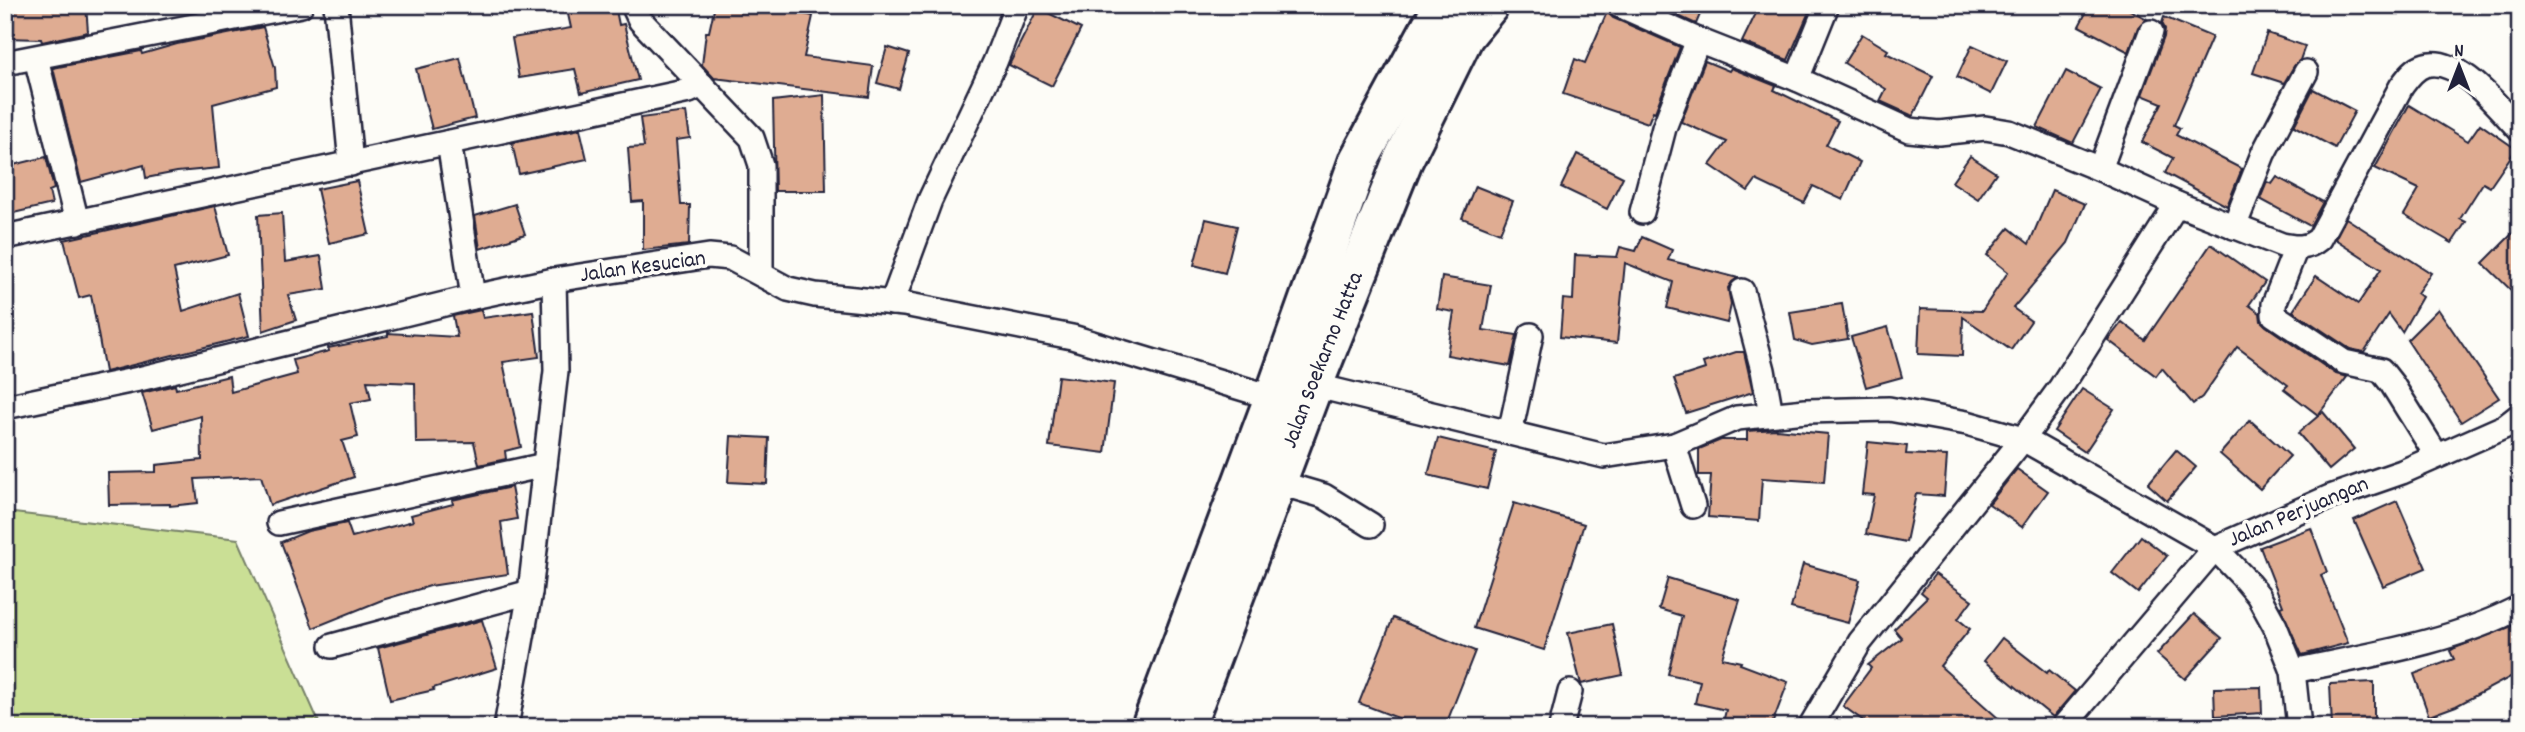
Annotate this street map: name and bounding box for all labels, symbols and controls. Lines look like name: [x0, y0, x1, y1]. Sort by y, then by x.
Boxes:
north arrow: [2424, 32, 2494, 102]
text: N: [2454, 39, 2464, 66]
street label: Jalan Kesucian: [578, 243, 708, 293]
street label: Jalan Soekarno Hatta: [1274, 266, 1374, 453]
street label: Jalan Perjuangan: [2224, 469, 2374, 557]

